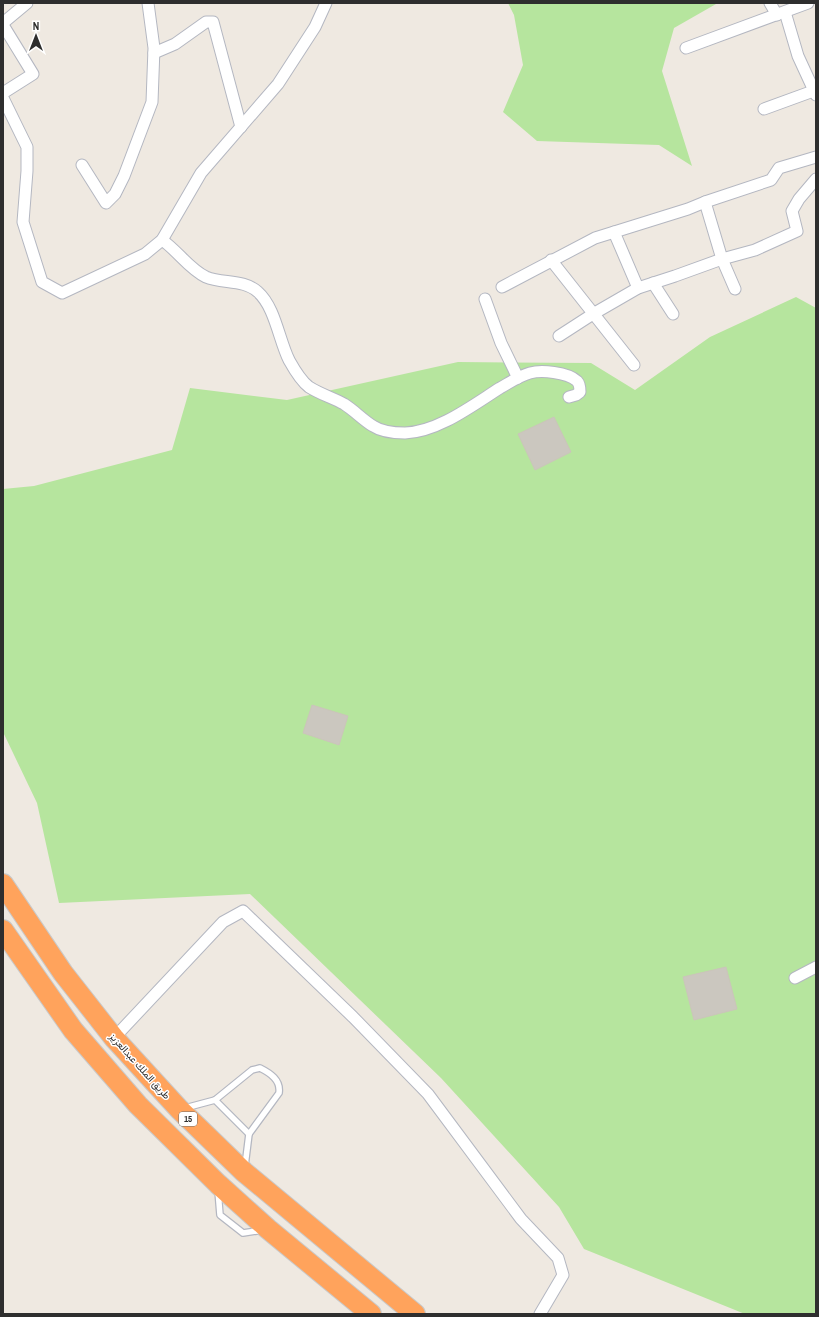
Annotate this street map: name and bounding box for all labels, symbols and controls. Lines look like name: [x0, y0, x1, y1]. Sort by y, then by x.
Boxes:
north arrow: [16, 16, 56, 56]
text: N: [33, 19, 39, 33]
street label: طريق الملك عبدالعزيز: [106, 1029, 174, 1102]
road number: 15: [179, 1112, 197, 1126]

